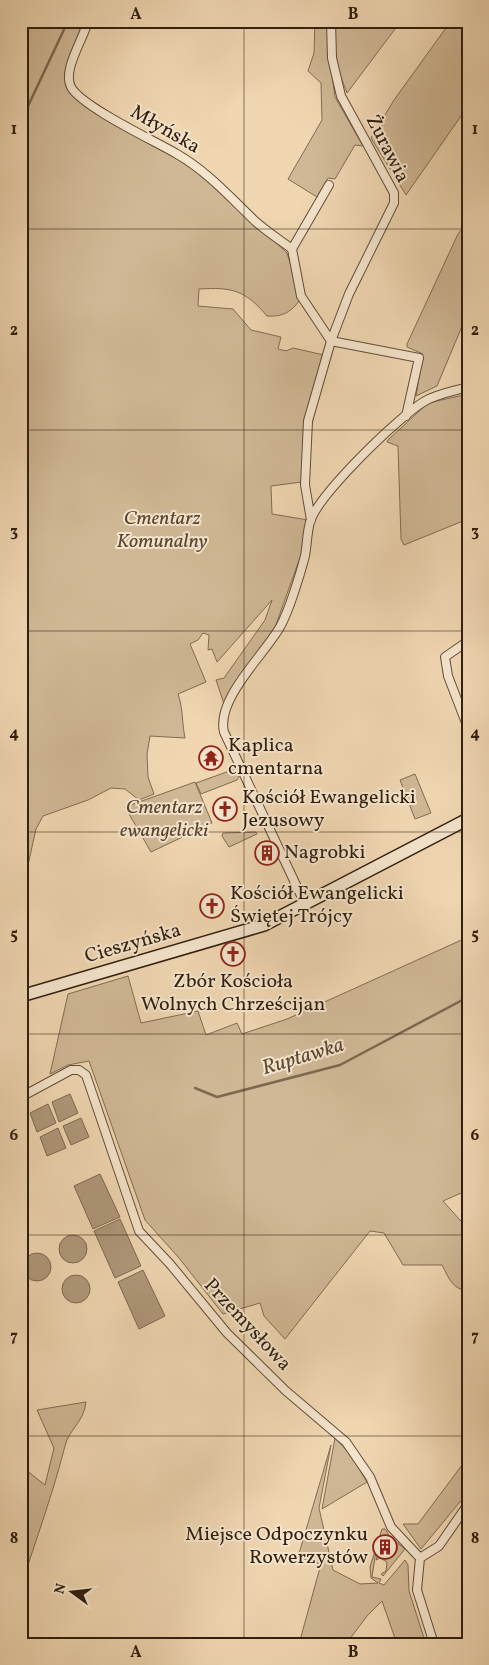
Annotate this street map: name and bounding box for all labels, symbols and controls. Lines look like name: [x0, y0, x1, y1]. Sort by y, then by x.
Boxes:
text: A: [130, 4, 142, 26]
text: B: [348, 4, 359, 26]
street label: Młyńska: [125, 99, 205, 161]
street label: Żurawia: [358, 110, 416, 188]
text: 1: [11, 119, 17, 141]
text: 1: [472, 119, 478, 141]
text: 2: [10, 320, 18, 342]
text: 2: [471, 320, 479, 342]
park label: Cmentarz Komunalny: [117, 505, 208, 556]
text: 3: [10, 521, 18, 543]
text: 3: [471, 521, 479, 543]
text: 4: [9, 723, 19, 745]
text: 4: [470, 723, 480, 745]
place label: Kaplica cmentarna: [228, 732, 323, 783]
temple icon: Kaplica cmentarna: [198, 745, 224, 771]
place label: Kościół Ewangelicki Jezusowy: [242, 784, 416, 835]
park label: Cmentarz ewangelicki: [120, 794, 209, 845]
church icon: Kościół Ewangelicki Jezusowy: [212, 796, 238, 822]
place label: Nagrobki: [284, 839, 366, 867]
building icon: Nagrobki: [254, 840, 280, 866]
place label: Kościół Ewangelicki Świętej Trójcy: [230, 880, 404, 931]
church icon: Kościół Ewangelicki Świętej Trójcy: [199, 893, 225, 919]
street label: Cieszyńska: [81, 917, 185, 971]
text: 5: [10, 924, 18, 946]
text: 5: [471, 924, 479, 946]
church icon: Zbór Kościoła Wolnych Chrześcijan: [220, 941, 246, 967]
place label: Zbór Kościoła Wolnych Chrześcijan: [141, 968, 325, 1019]
water label: Ruptawka: [258, 1031, 348, 1083]
text: 6: [10, 1125, 19, 1147]
text: 6: [471, 1125, 480, 1147]
street label: Przemysłowa: [197, 1272, 297, 1378]
text: 7: [10, 1326, 18, 1348]
text: 7: [471, 1326, 479, 1348]
place label: Miejsce Odpoczynku Rowerzystów: [185, 1521, 369, 1572]
text: 8: [10, 1528, 18, 1550]
text: 8: [471, 1528, 479, 1550]
building icon: Miejsce Odpoczynku Rowerzystów: [372, 1534, 398, 1560]
north arrow: [48, 1568, 98, 1618]
text: N: [50, 1582, 71, 1596]
text: A: [130, 1642, 142, 1664]
text: B: [348, 1642, 359, 1664]

